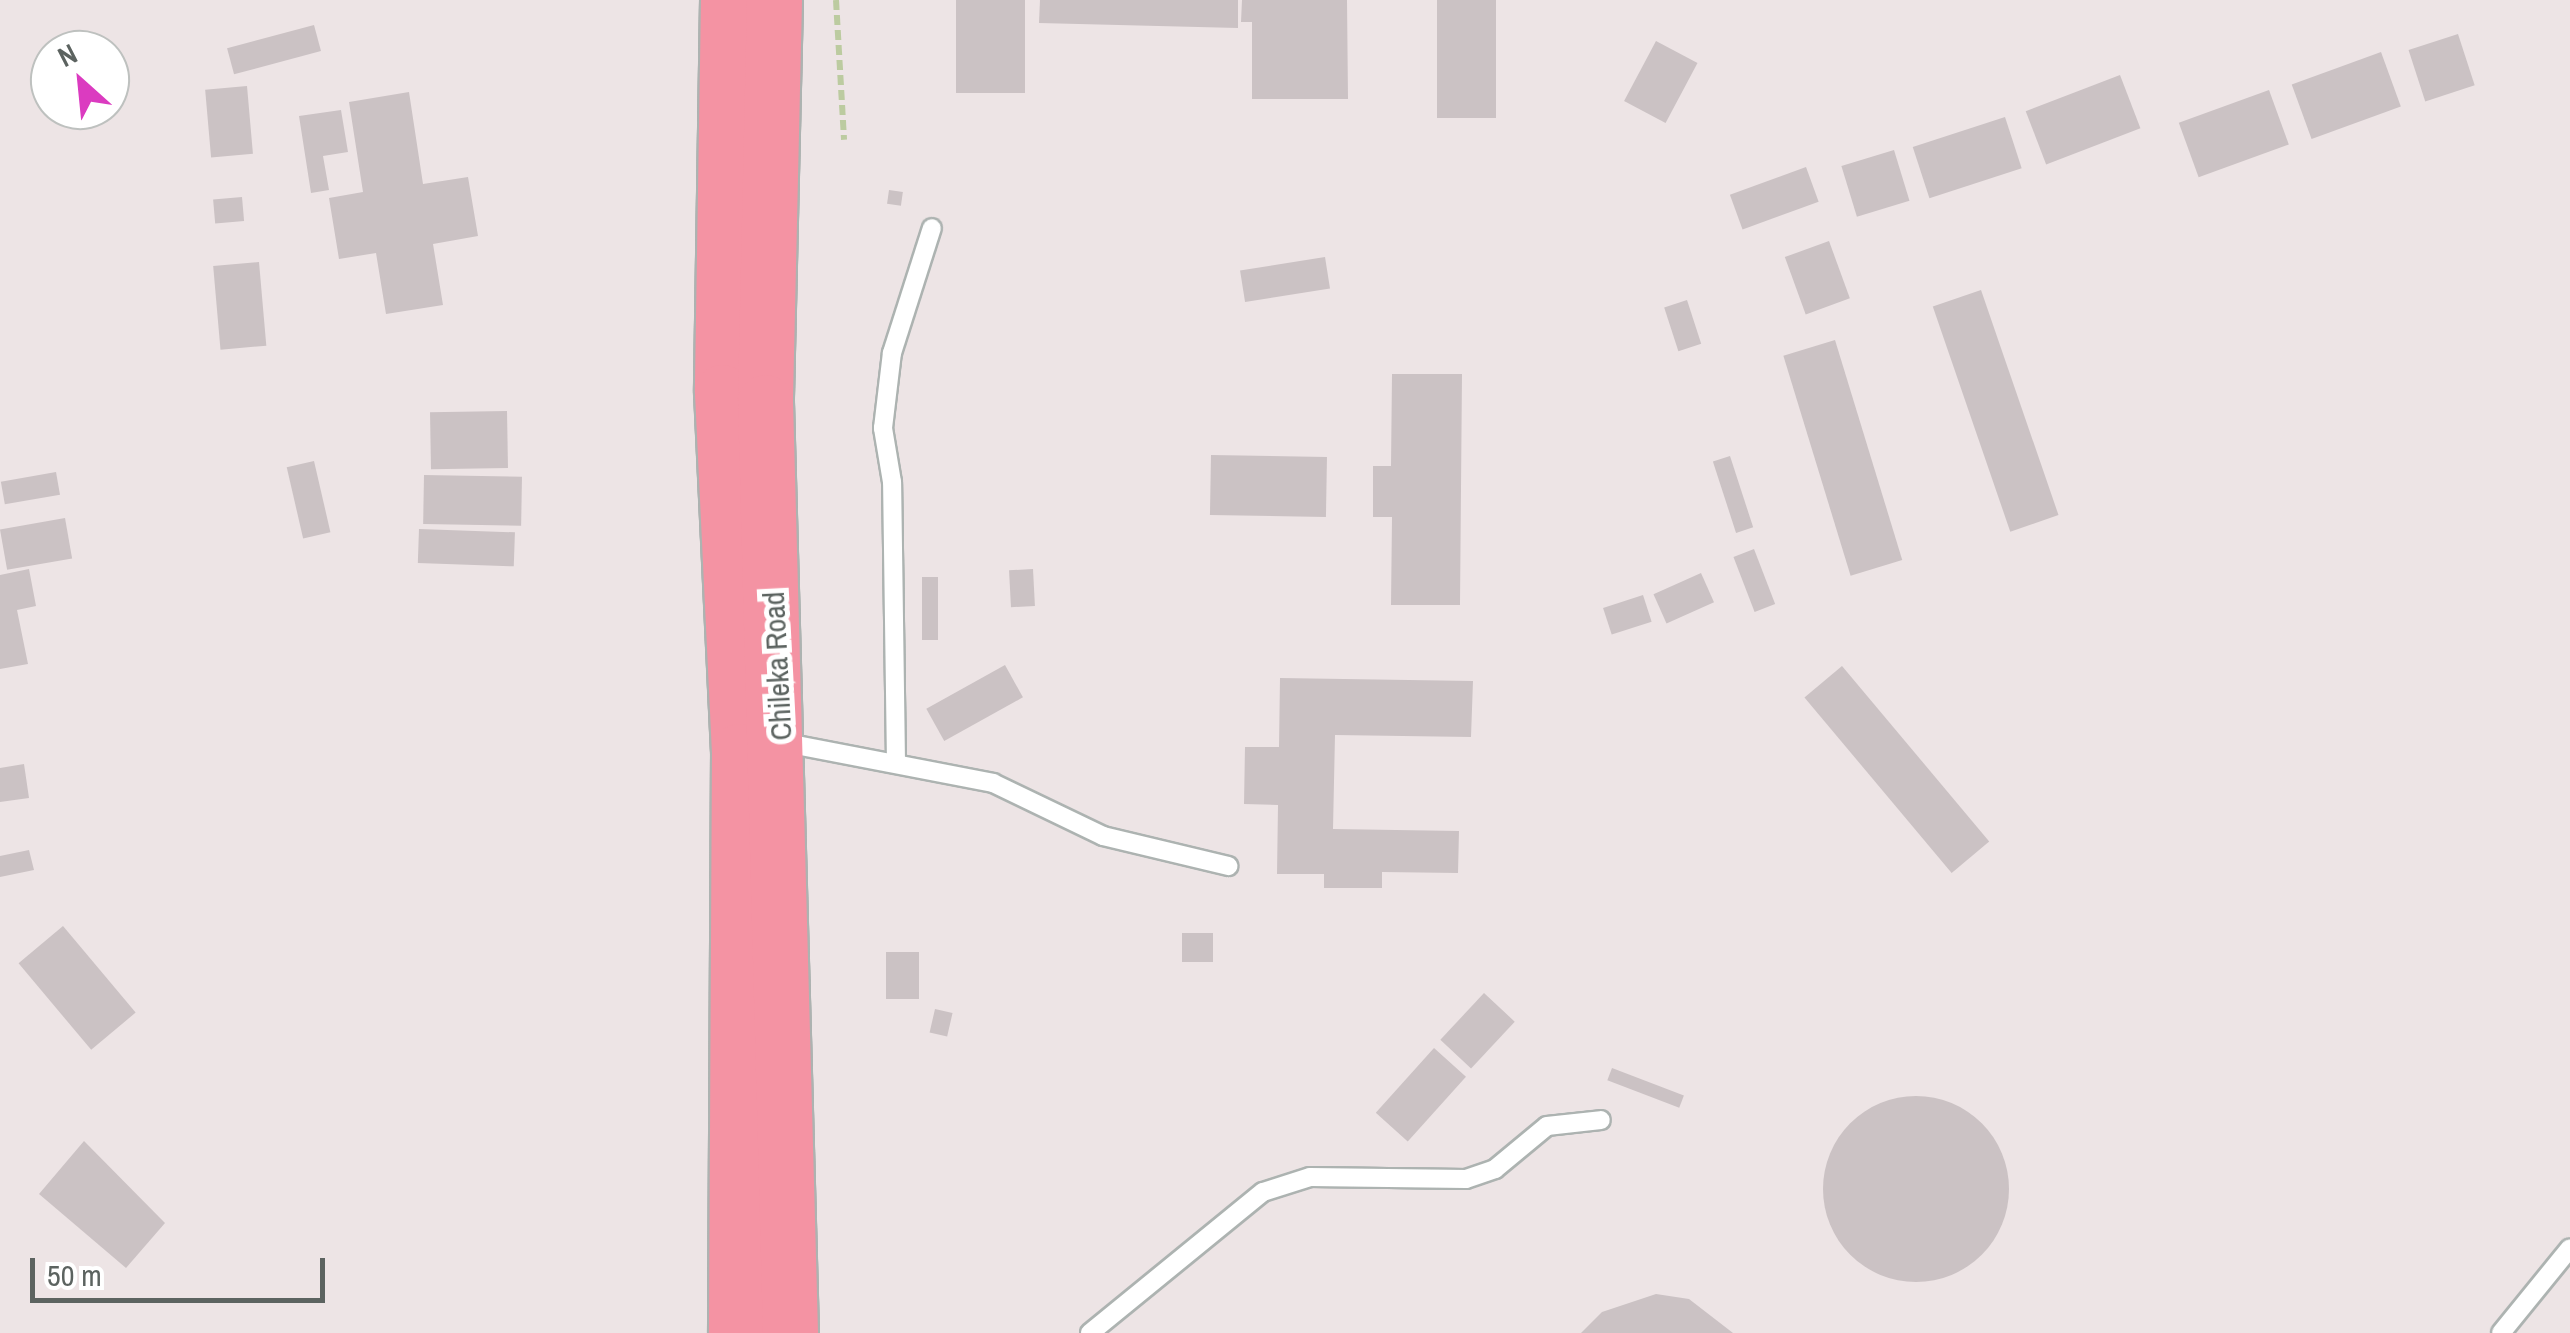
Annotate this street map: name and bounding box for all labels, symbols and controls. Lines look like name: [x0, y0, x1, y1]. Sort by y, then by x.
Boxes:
north arrow: [30, 30, 130, 130]
text: N: [51, 34, 83, 76]
street label: Chileka Road: [755, 591, 799, 741]
scale bar: [35, 1238, 330, 1300]
text: 50 m: [47, 1255, 102, 1295]

